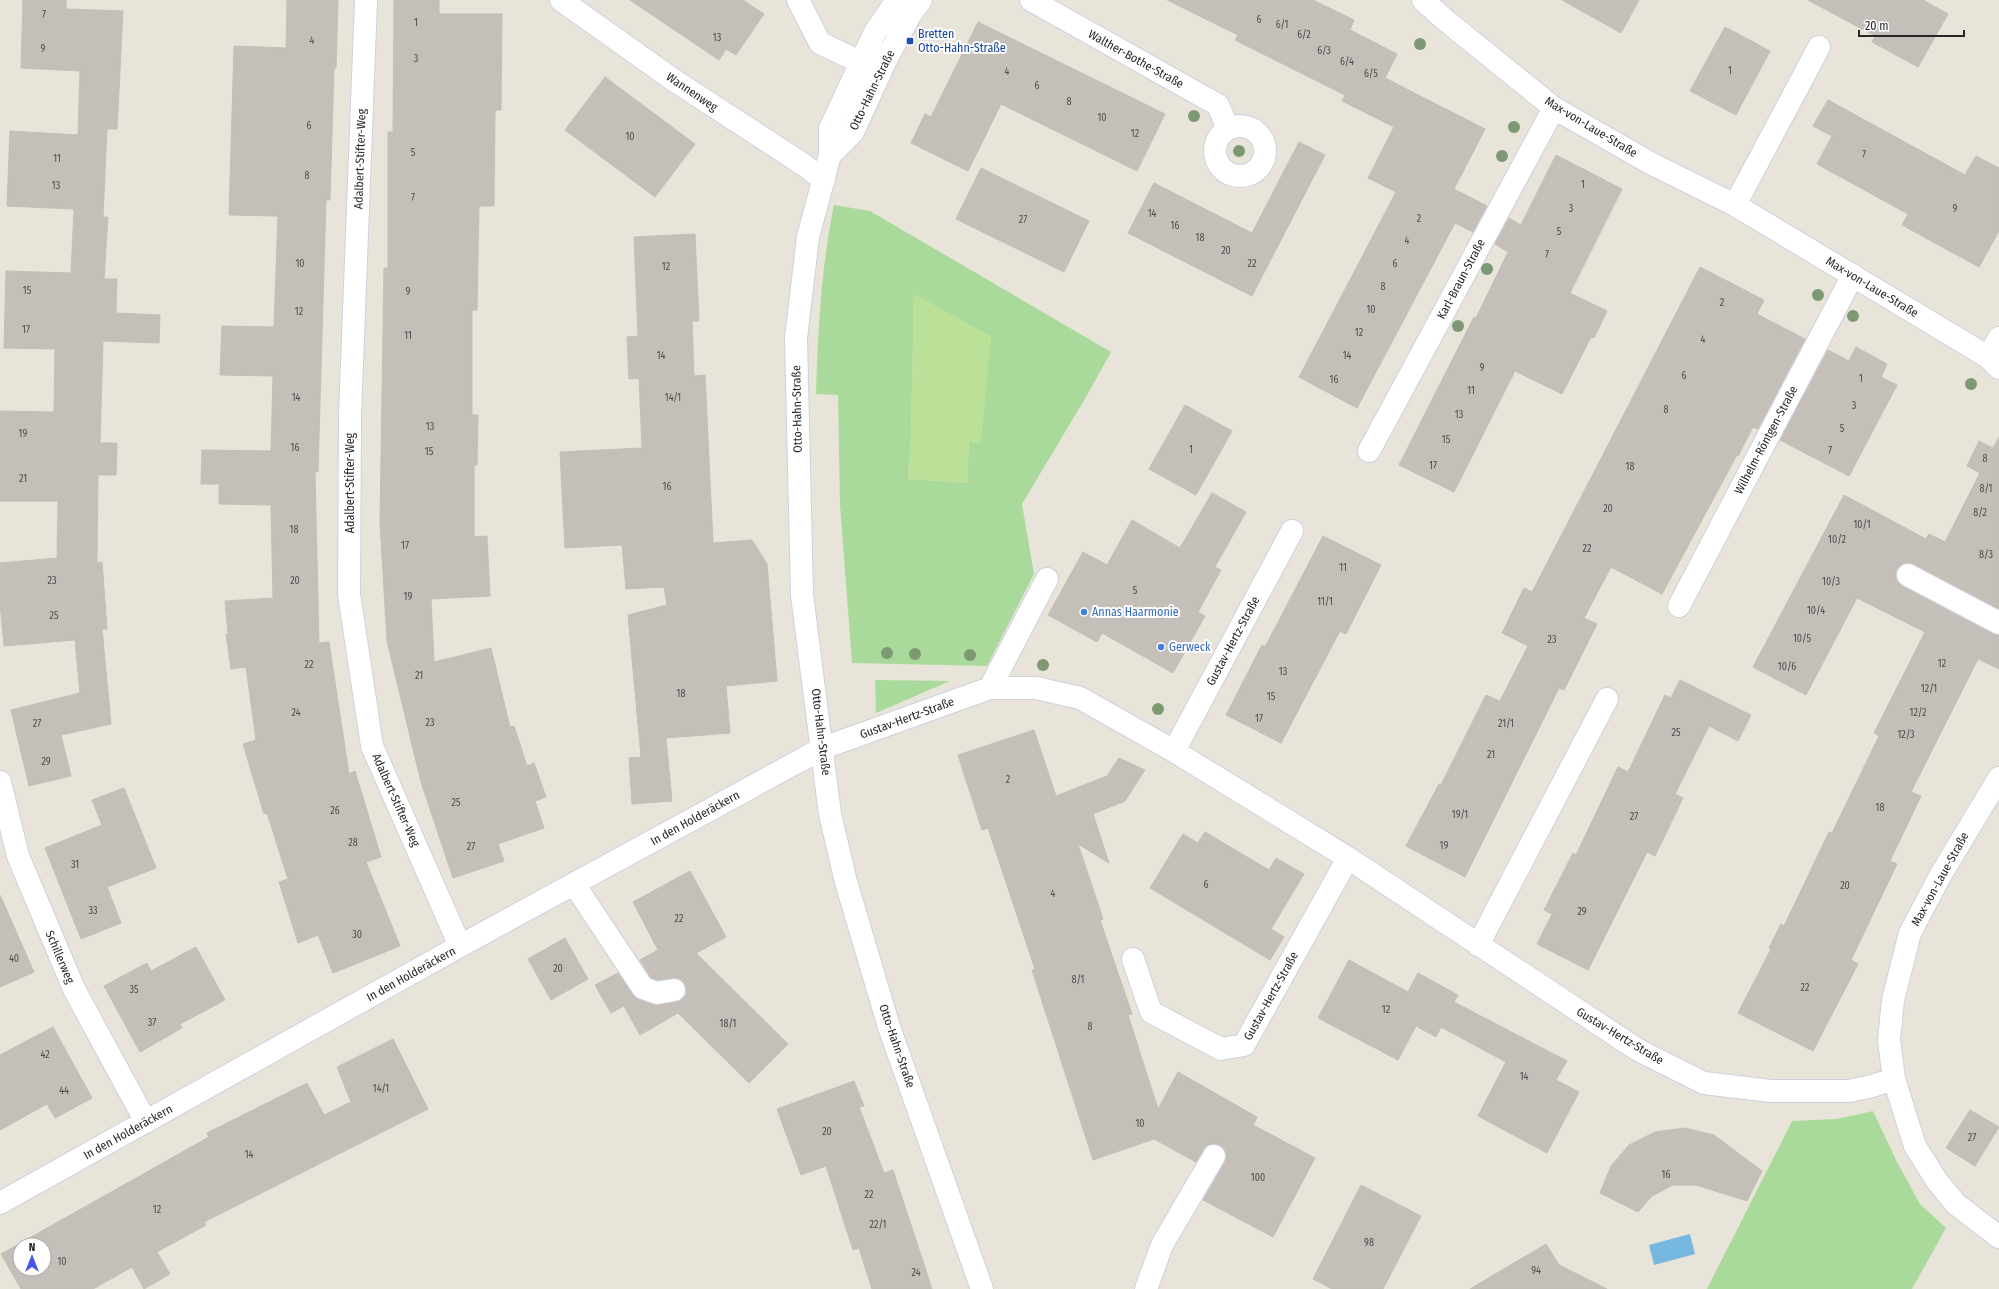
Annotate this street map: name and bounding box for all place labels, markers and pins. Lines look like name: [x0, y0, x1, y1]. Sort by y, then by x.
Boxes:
place label: Bretten Otto-Hahn-Straße: [918, 27, 1006, 55]
marker: Bretten Otto-Hahn-Straße: [905, 36, 915, 46]
place label: Annas Haarmonie: [1092, 605, 1179, 619]
marker: Annas Haarmonie: [1079, 607, 1089, 617]
place label: Gerweck: [1169, 640, 1211, 654]
marker: Gerweck: [1156, 642, 1166, 652]

